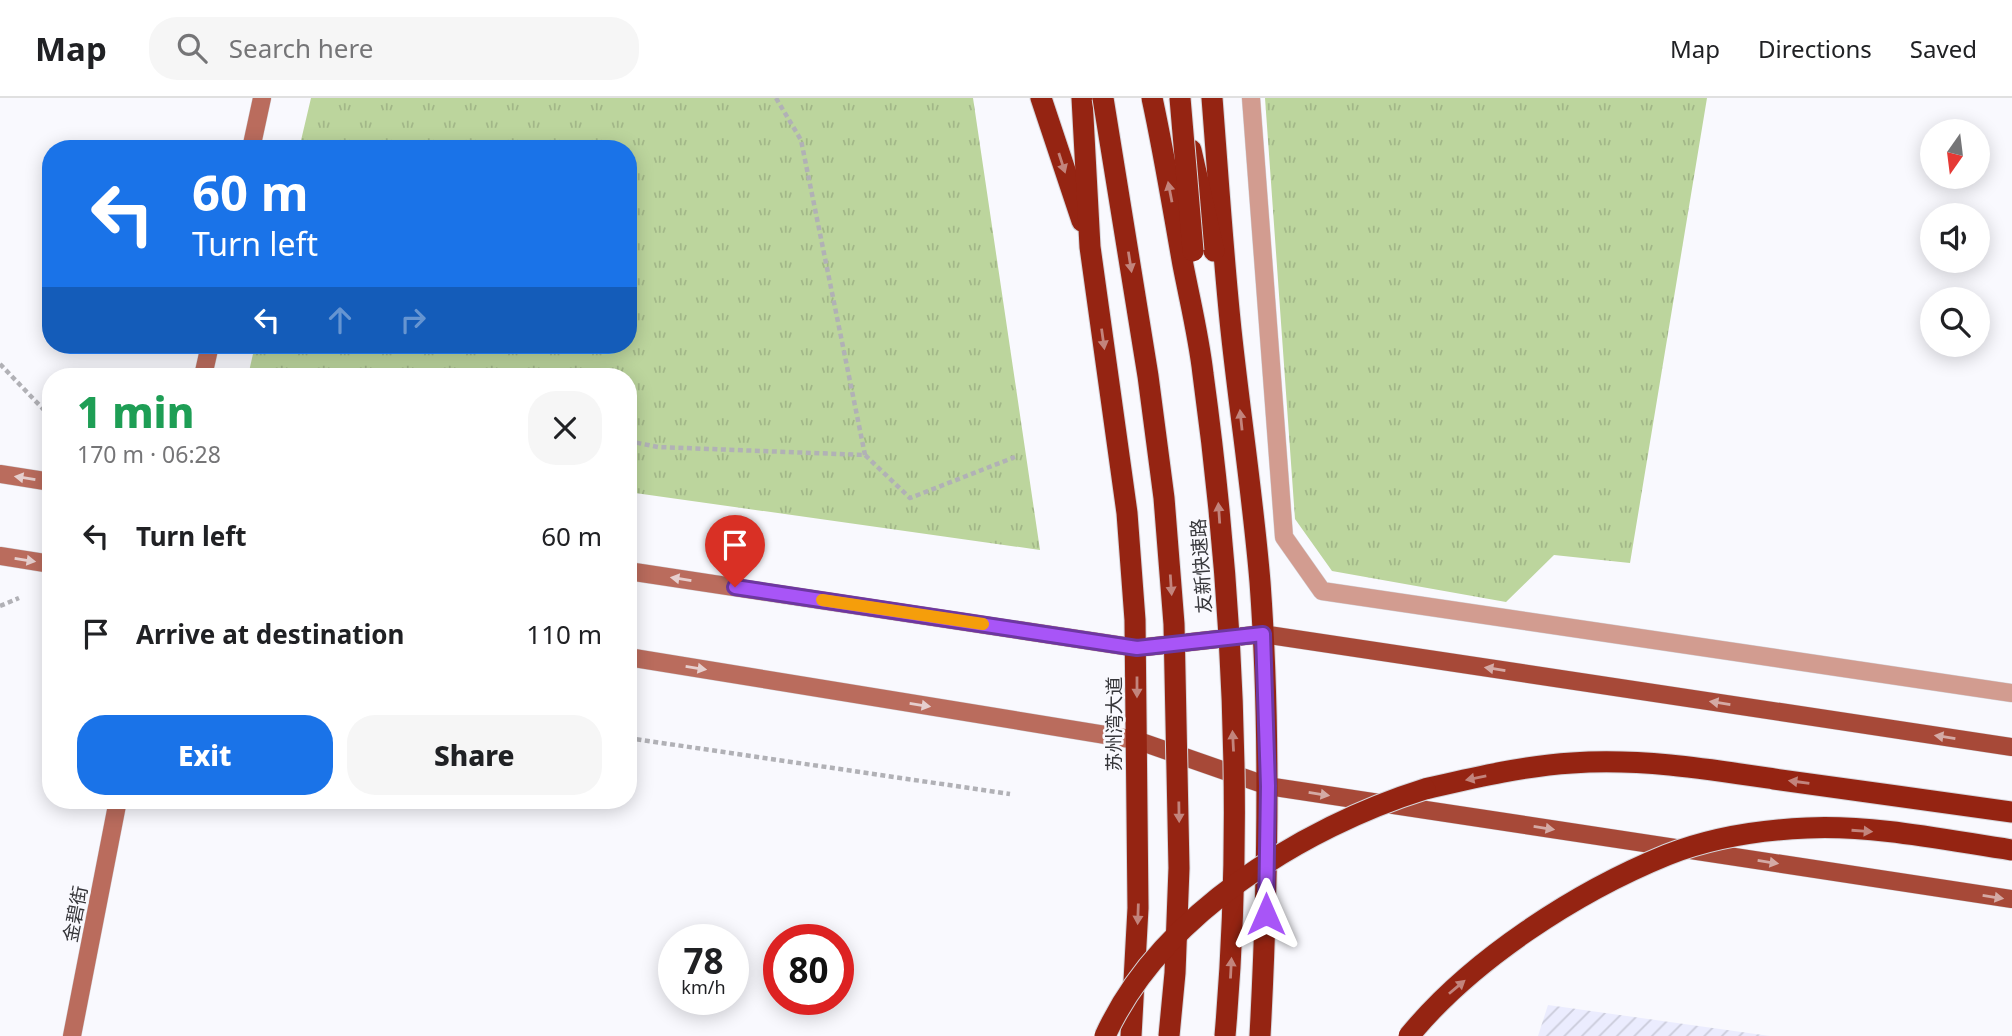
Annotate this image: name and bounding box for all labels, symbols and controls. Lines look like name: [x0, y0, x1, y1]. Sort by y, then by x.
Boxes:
search box: [149, 17, 639, 80]
text: Map: [35, 26, 107, 71]
icon: search: [173, 29, 211, 67]
text: Search here: [229, 30, 373, 66]
text: Map: [1670, 32, 1720, 65]
text: Directions: [1758, 32, 1872, 65]
text: Saved: [1910, 32, 1977, 65]
north arrow: [1920, 119, 1990, 189]
map controls: [1920, 119, 1990, 357]
one-way arrow: [1057, 152, 1068, 173]
text: 60 m: [192, 159, 309, 225]
icon: left: [77, 168, 168, 259]
one-way arrow: [1164, 181, 1175, 203]
button: sound: [1920, 203, 1990, 273]
text: Turn left: [192, 222, 318, 265]
one-way arrow: [1125, 251, 1136, 273]
button: search: [1920, 287, 1990, 357]
icon: left: [248, 301, 286, 339]
icon: ahead: [321, 301, 359, 339]
icon: right: [394, 301, 432, 339]
one-way arrow: [1097, 328, 1108, 350]
text: 1 min: [77, 383, 194, 440]
button: close: [528, 391, 602, 465]
one-way arrow: [1236, 409, 1247, 431]
text: 170 m · 06:28: [77, 438, 221, 470]
one-way arrow: [14, 472, 36, 483]
one-way arrow: [1213, 502, 1224, 524]
pin: [705, 515, 765, 587]
icon: left: [77, 517, 115, 555]
text: Turn left: [136, 518, 247, 554]
text: 60 m: [541, 518, 602, 554]
street label: 友新快速路: [1185, 518, 1217, 614]
icon: arrive: [716, 526, 754, 564]
one-way arrow: [14, 555, 36, 566]
one-way arrow: [670, 573, 692, 584]
one-way arrow: [1166, 574, 1177, 596]
icon: arrive: [77, 615, 115, 653]
text: Arrive at destination: [136, 616, 405, 652]
text: 110 m: [526, 616, 602, 652]
one-way arrow: [685, 663, 707, 674]
one-way arrow: [1484, 663, 1506, 674]
street label: 苏州湾大道: [1101, 676, 1127, 772]
one-way arrow: [1131, 676, 1142, 698]
one-way arrow: [1708, 697, 1730, 708]
one-way arrow: [909, 700, 931, 711]
button: Exit: [77, 715, 333, 795]
button: Share: [347, 715, 602, 795]
one-way arrow: [1228, 729, 1239, 751]
one-way arrow: [1933, 731, 1955, 742]
one-way arrow: [1465, 772, 1487, 783]
one-way arrow: [1788, 776, 1810, 787]
one-way arrow: [1308, 789, 1330, 800]
one-way arrow: [1173, 801, 1184, 823]
one-way arrow: [1533, 823, 1555, 834]
one-way arrow: [1852, 825, 1874, 836]
one-way arrow: [1758, 857, 1780, 868]
position arrow: [1229, 877, 1303, 951]
street label: 金碧街: [57, 884, 93, 944]
one-way arrow: [1982, 891, 2004, 902]
one-way arrow: [1132, 903, 1143, 925]
speed limit sign: 80: [763, 924, 854, 1015]
text: 78: [683, 937, 724, 984]
one-way arrow: [1225, 957, 1236, 979]
text: km/h: [681, 975, 726, 999]
one-way arrow: [1447, 980, 1465, 995]

